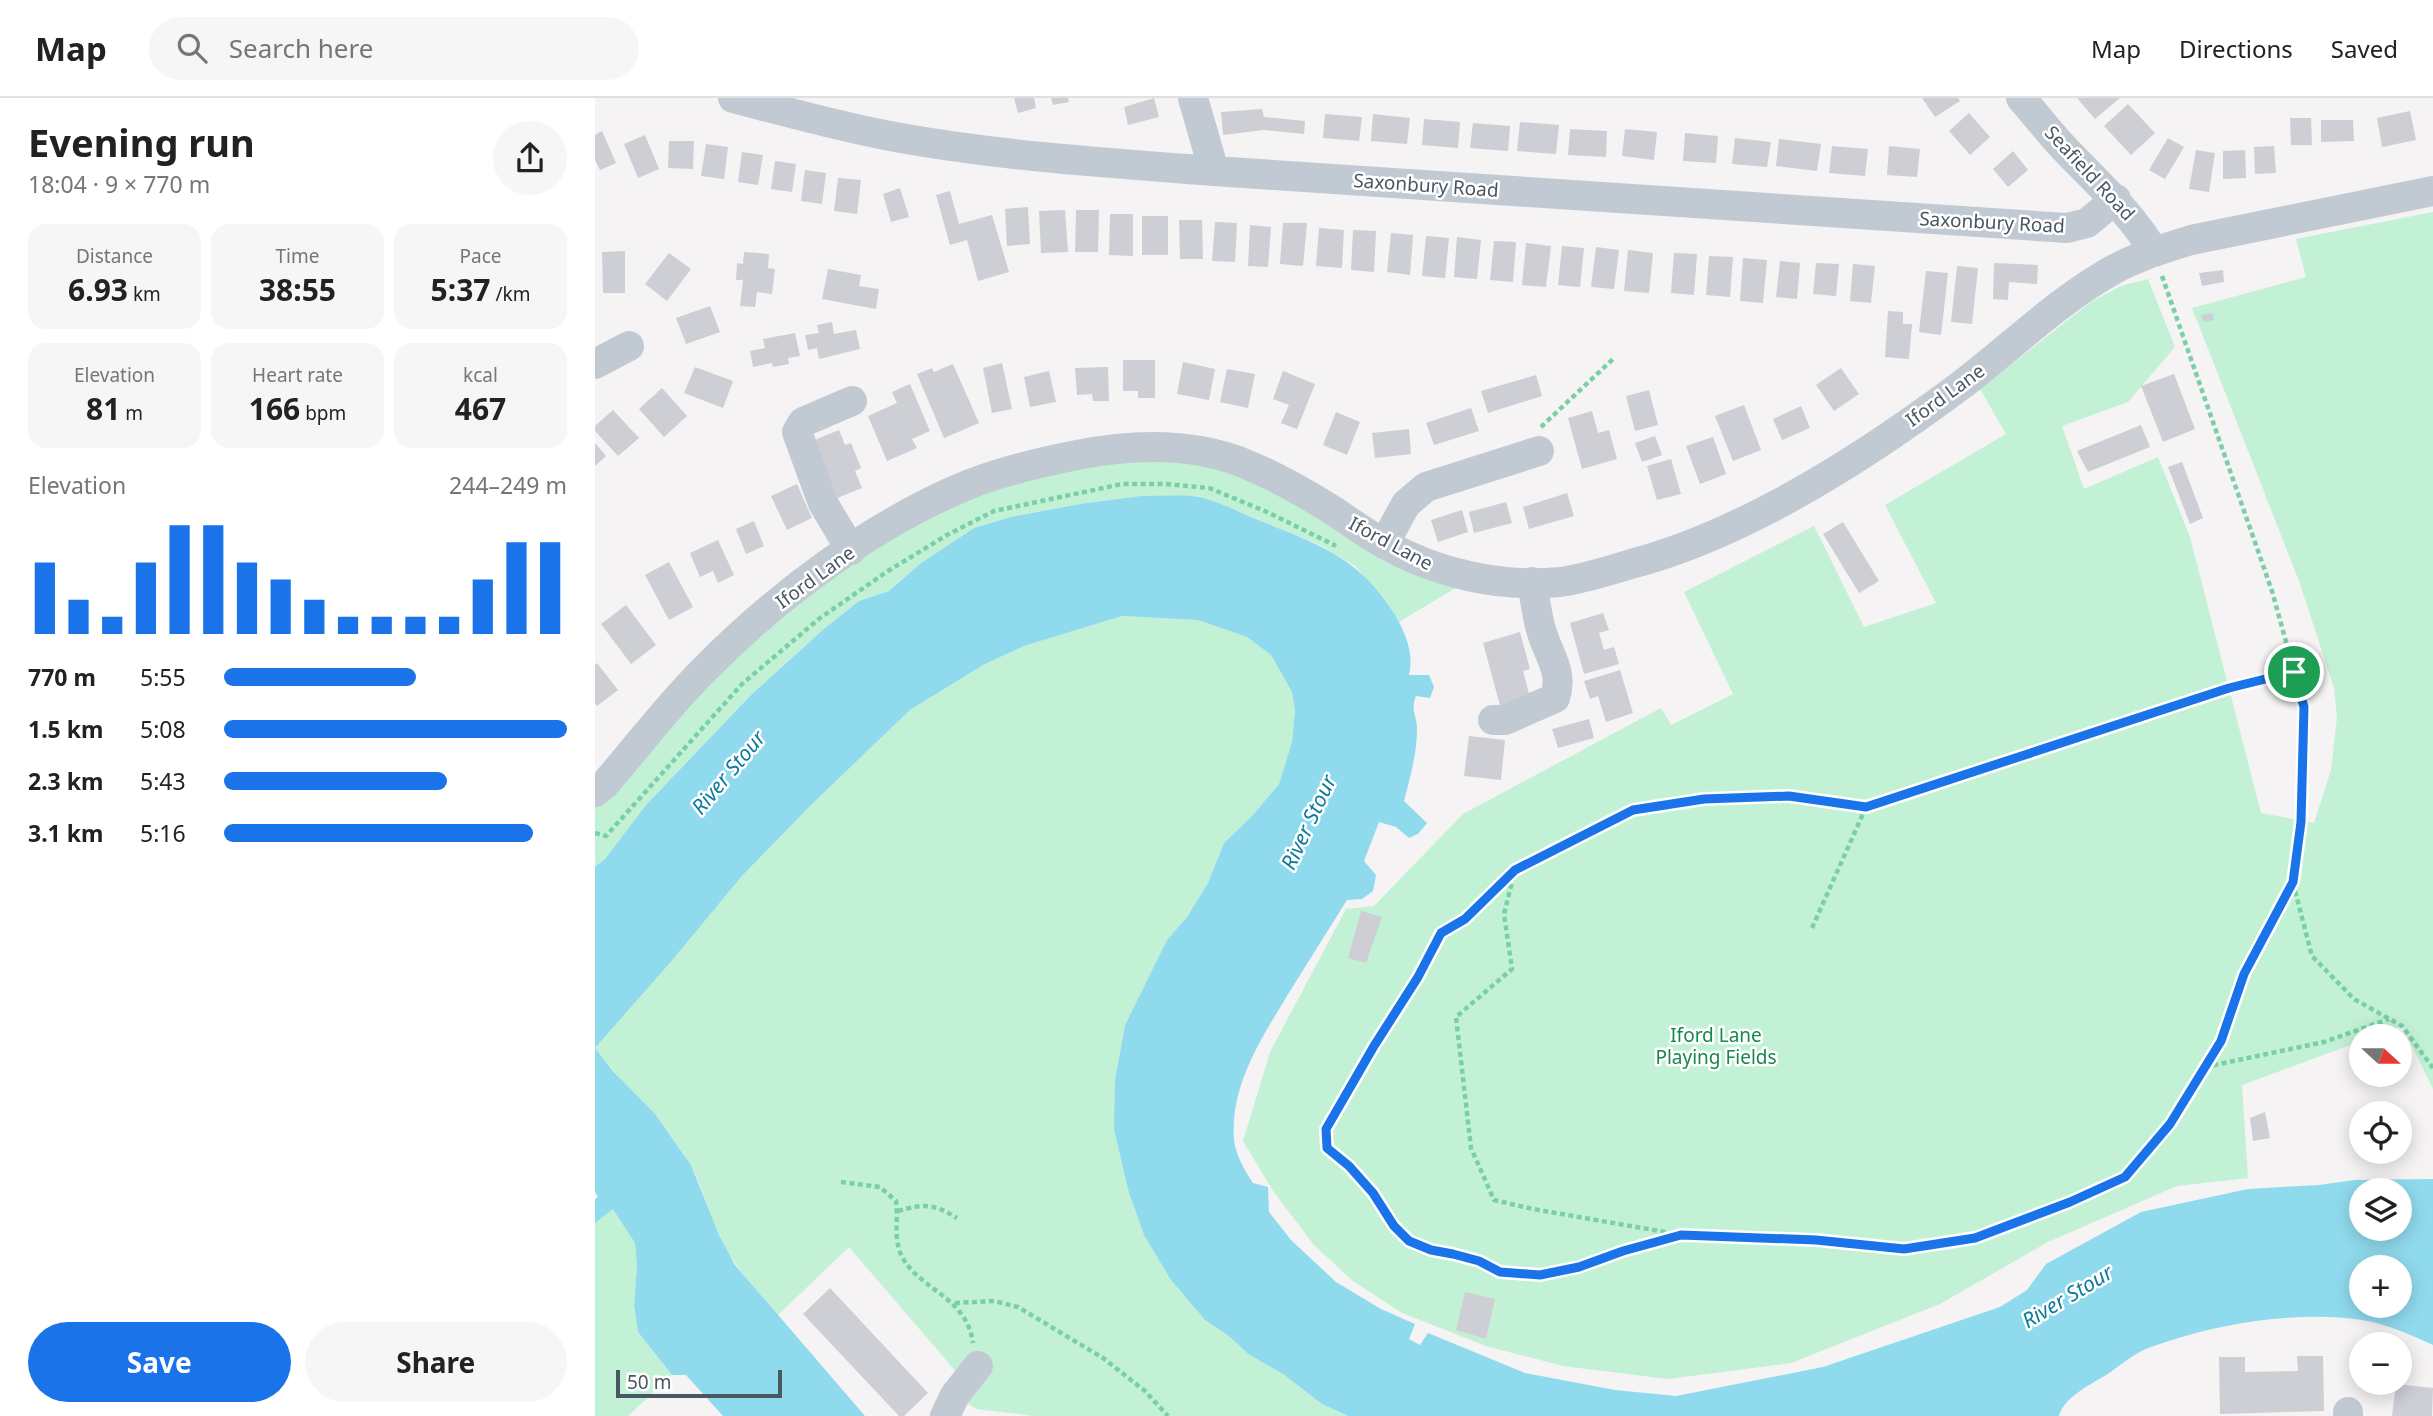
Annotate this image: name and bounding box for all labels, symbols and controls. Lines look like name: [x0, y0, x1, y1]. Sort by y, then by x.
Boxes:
search box: [149, 17, 639, 80]
text: Map: [35, 26, 107, 71]
icon: search: [173, 29, 211, 67]
text: Search here: [229, 30, 373, 66]
text: Map: [2091, 32, 2141, 65]
text: Directions: [2179, 32, 2293, 65]
text: Saved: [2331, 32, 2398, 65]
text: Evening run: [28, 116, 255, 168]
street label: Seafield Road: [2039, 120, 2141, 226]
button: share: [493, 121, 567, 195]
street label: Saxonbury Road: [1352, 167, 1500, 203]
text: 18:04 · 9 × 770 m: [28, 168, 210, 200]
street label: Saxonbury Road: [1919, 205, 2065, 239]
text: Distance: [76, 243, 153, 269]
text: Time: [276, 243, 319, 269]
text: Pace: [460, 243, 502, 269]
text: 6.93: [68, 269, 128, 310]
text: 38:55: [259, 269, 336, 310]
text: 5:37: [431, 269, 491, 310]
text: km: [128, 281, 161, 307]
text: /km: [491, 281, 530, 307]
street label: Iford Lane: [1900, 358, 1990, 432]
text: Elevation: [74, 362, 155, 388]
text: Heart rate: [252, 362, 343, 388]
text: kcal: [463, 362, 498, 388]
text: 81: [86, 388, 120, 429]
text: 166: [249, 388, 300, 429]
text: 467: [455, 388, 506, 429]
text: m: [120, 400, 143, 426]
text: bpm: [300, 400, 346, 426]
text: Elevation: [28, 469, 126, 501]
text: 244–249 m: [449, 469, 567, 501]
street label: Iford Lane: [1344, 510, 1438, 576]
street label: Iford Lane: [770, 540, 860, 614]
pin: [2264, 642, 2324, 702]
icon: arrive: [2275, 653, 2313, 691]
text: 770 m: [28, 661, 96, 693]
text: 5:55: [140, 661, 186, 693]
text: 1.5 km: [28, 713, 103, 745]
text: 5:08: [140, 713, 186, 745]
water label: River Stour: [685, 723, 772, 820]
text: 2.3 km: [28, 765, 103, 797]
text: 5:43: [140, 765, 186, 797]
water label: River Stour: [1274, 769, 1343, 874]
text: 3.1 km: [28, 817, 103, 849]
text: 5:16: [140, 817, 186, 849]
park label: Iford Lane Playing Fields: [1655, 1022, 1777, 1070]
north arrow: [2349, 1024, 2411, 1087]
map controls: [2349, 1024, 2412, 1395]
button: locate: [2349, 1101, 2412, 1164]
button: layers: [2349, 1178, 2412, 1241]
button: +: [2349, 1255, 2412, 1318]
water label: River Stour: [2016, 1257, 2119, 1334]
button: Save: [28, 1322, 291, 1402]
button: Share: [305, 1322, 567, 1402]
button: −: [2349, 1332, 2412, 1395]
scale bar: [616, 1367, 782, 1399]
text: 50 m: [627, 1369, 671, 1395]

